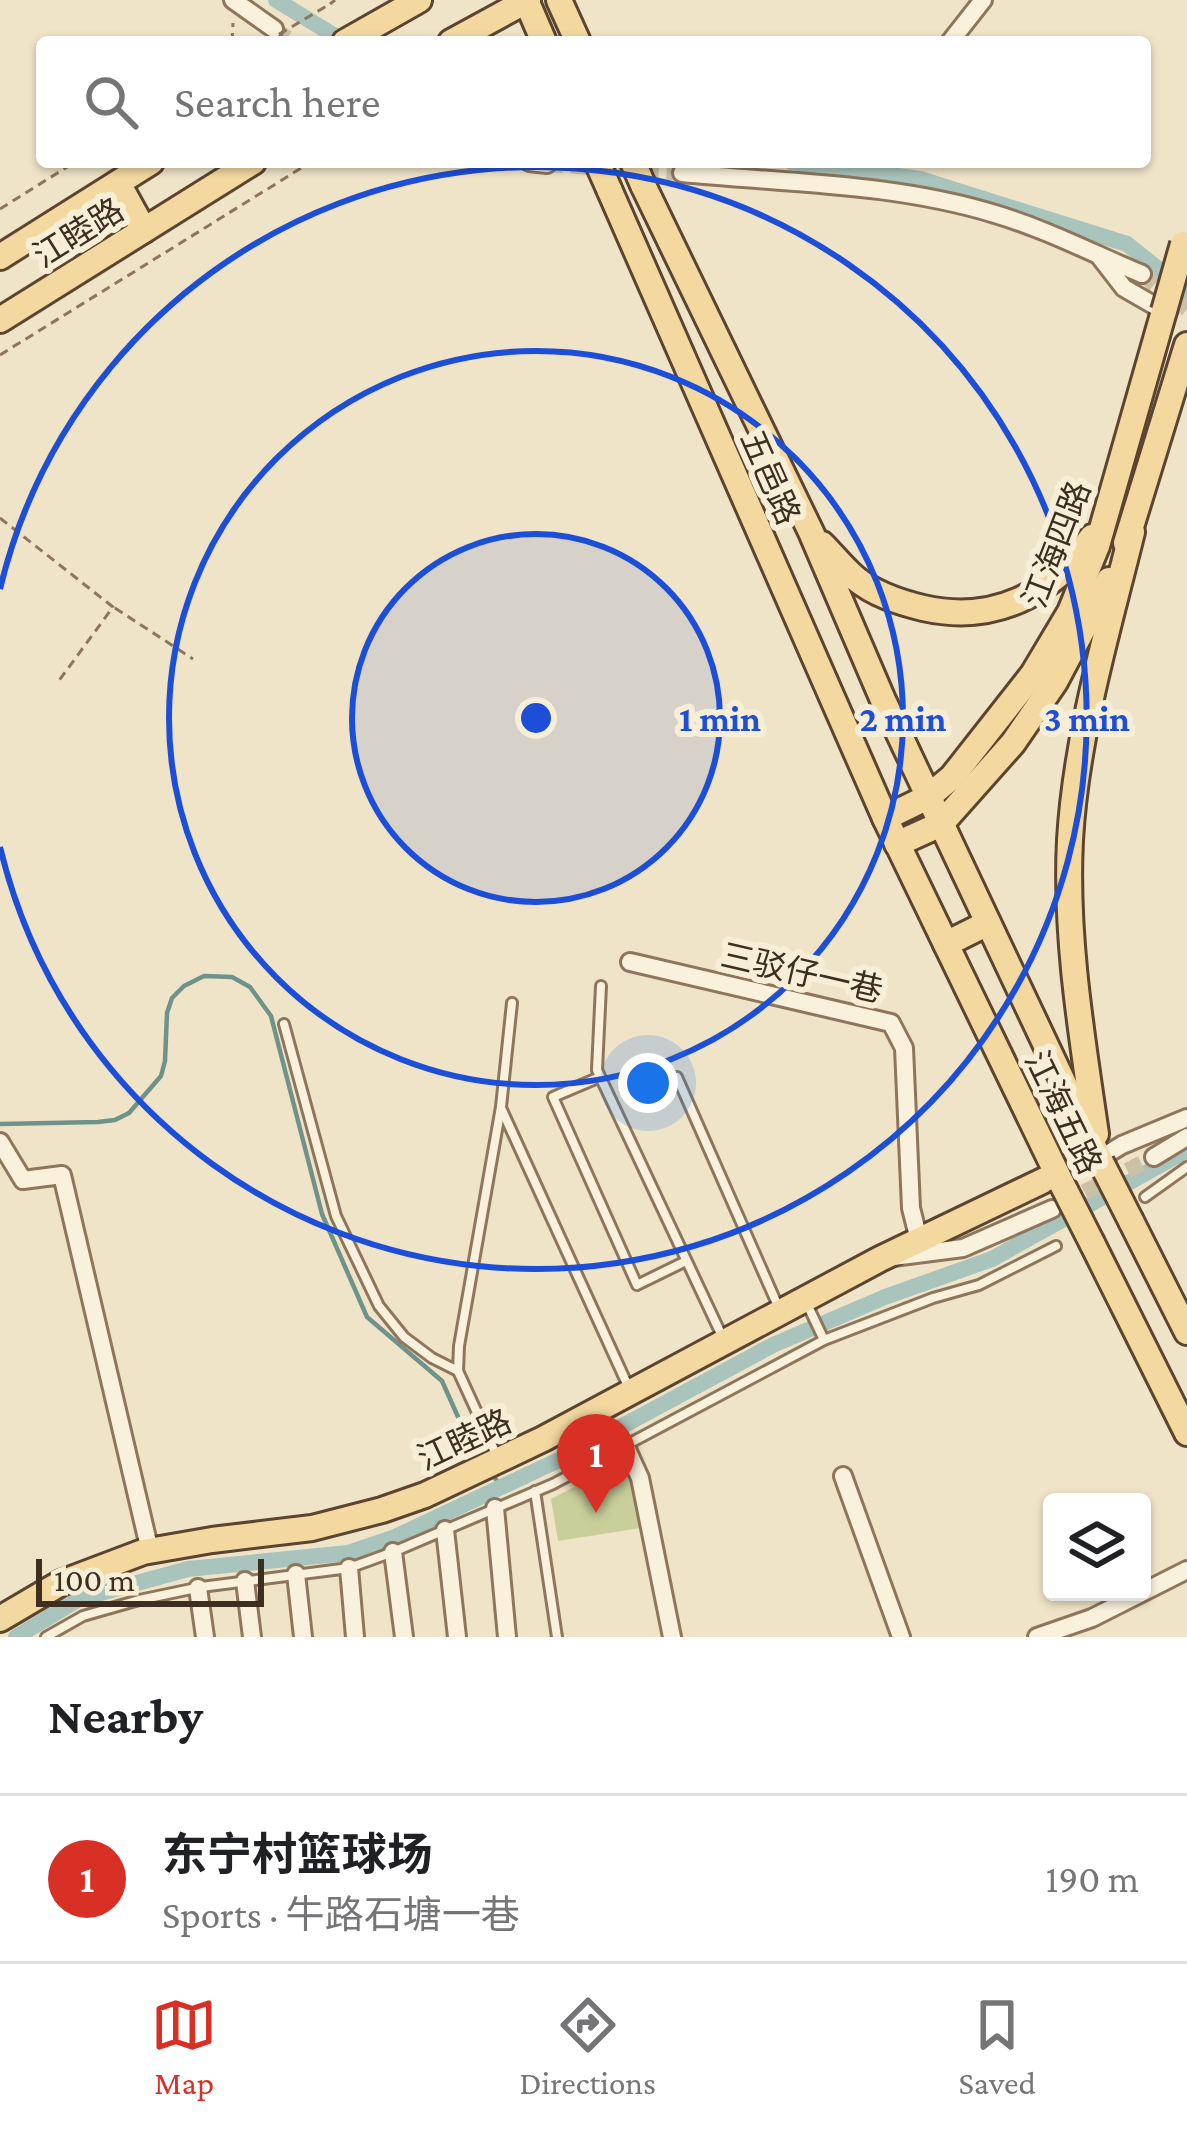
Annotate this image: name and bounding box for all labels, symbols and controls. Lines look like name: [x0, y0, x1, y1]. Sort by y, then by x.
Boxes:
search box: [36, 36, 1151, 168]
icon: search: [78, 69, 144, 135]
text: Search here: [174, 77, 381, 127]
street label: 江睦路: [26, 191, 130, 274]
street label: 五邑路: [734, 424, 808, 530]
street label: 江海四路: [1016, 476, 1097, 612]
centre of rings: [515, 697, 557, 739]
text: 1 min: [679, 699, 761, 739]
text: 2 min: [860, 699, 947, 739]
text: 3 min: [1044, 699, 1130, 739]
street label: 三驳仔一巷: [717, 936, 886, 1009]
street label: 江海五路: [1018, 1045, 1109, 1180]
your location: [618, 1053, 678, 1113]
street label: 江睦路: [412, 1402, 517, 1477]
pin: 1: [557, 1414, 635, 1513]
map controls: [1043, 1493, 1151, 1601]
button: layers: [1043, 1493, 1151, 1601]
scale bar: [36, 1553, 264, 1606]
text: 100 m: [54, 1561, 135, 1598]
text: Nearby: [48, 1687, 203, 1744]
text: 东宁村篮球场: [162, 1830, 432, 1880]
text: 1: [80, 1857, 94, 1900]
text: 190 m: [1046, 1857, 1139, 1900]
text: Sports · 牛路石塘一巷: [162, 1893, 520, 1936]
tab: Map: [151, 1992, 217, 2101]
tab: Directions: [520, 1992, 656, 2101]
tab: Saved: [958, 1992, 1036, 2101]

